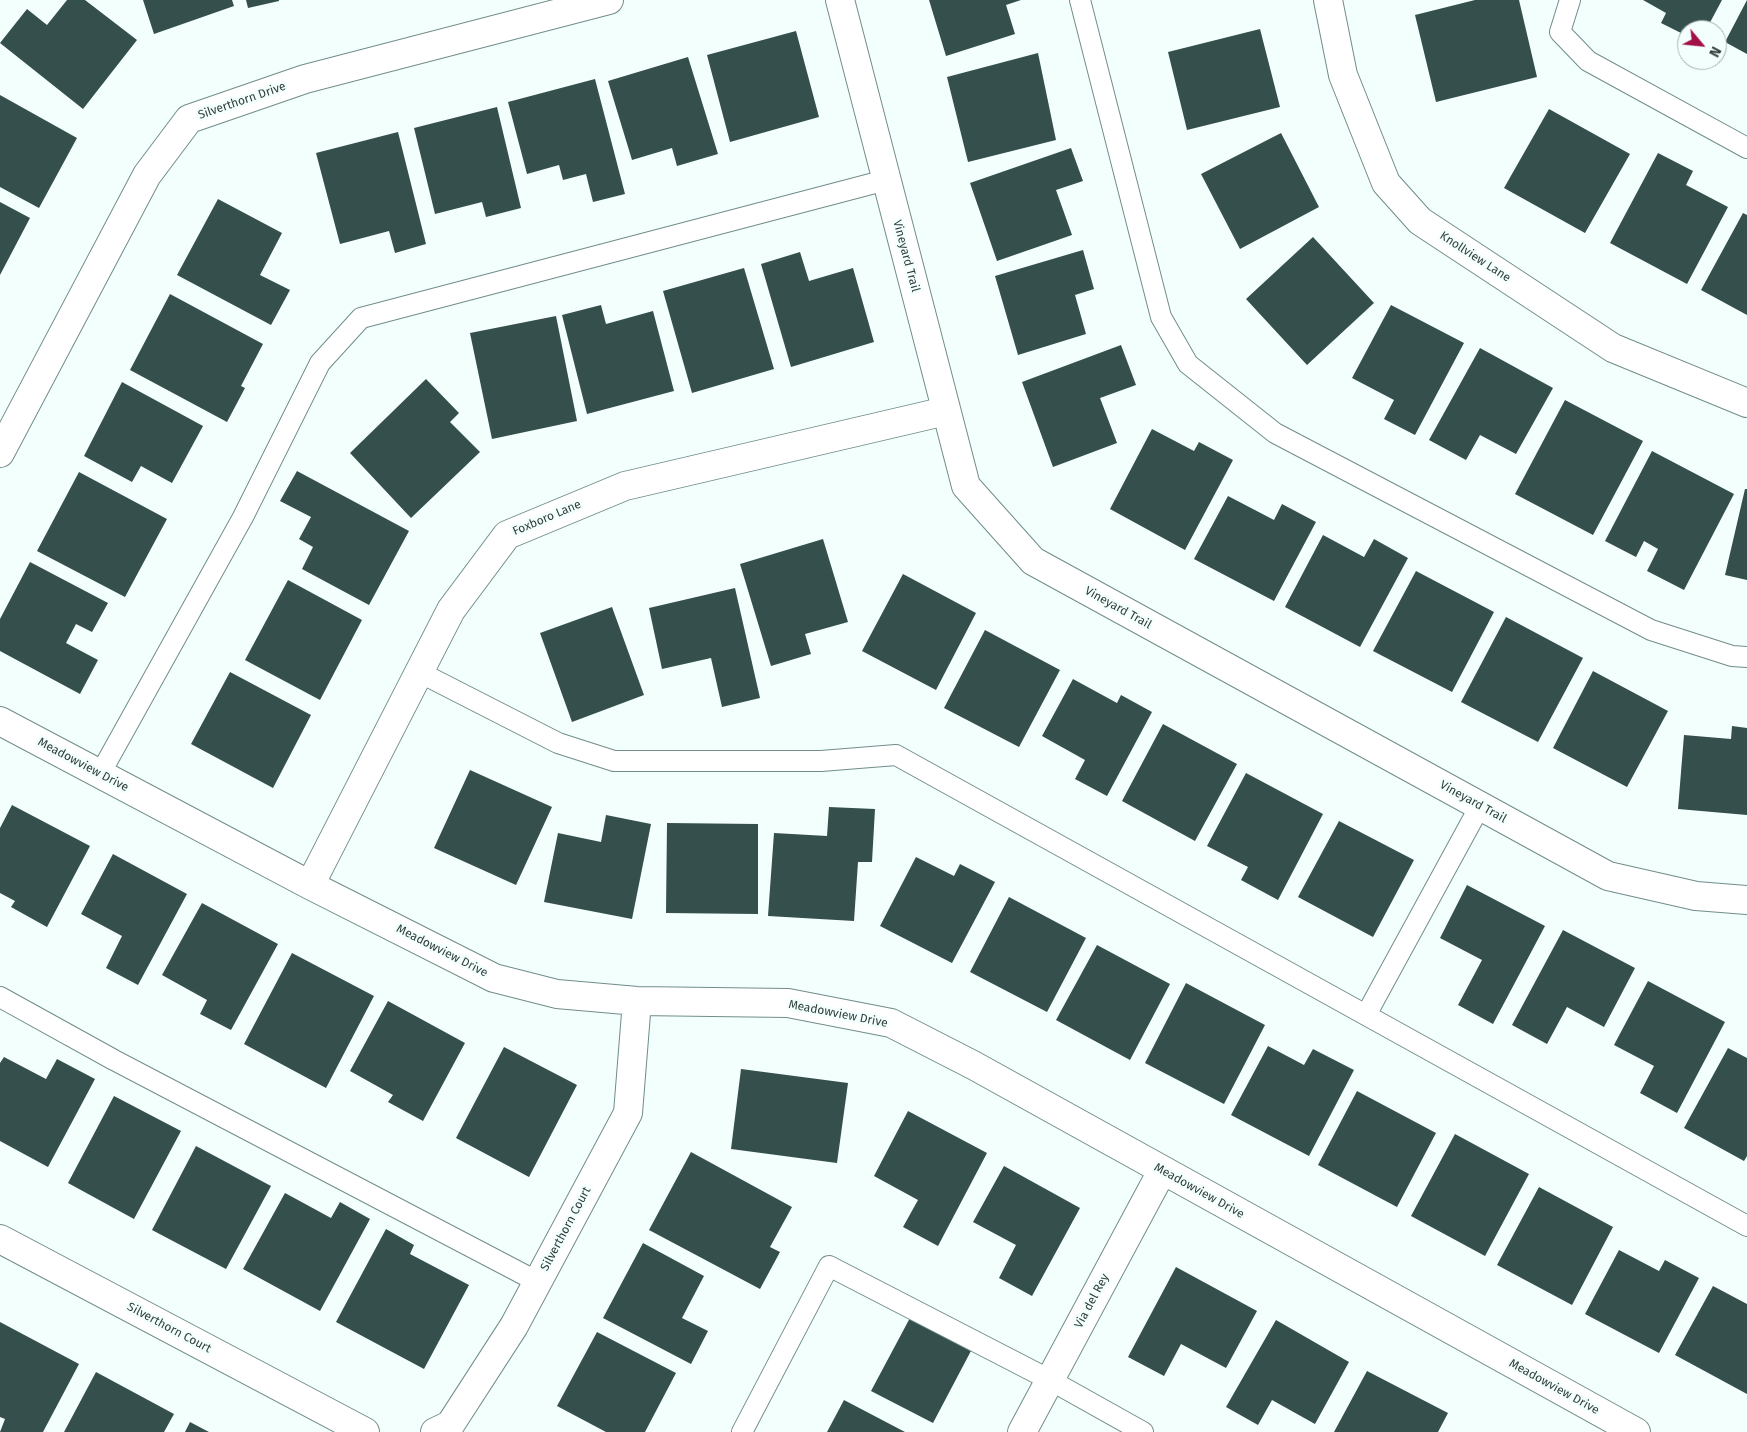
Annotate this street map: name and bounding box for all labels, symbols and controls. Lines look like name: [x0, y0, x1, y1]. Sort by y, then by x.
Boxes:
north arrow: [1677, 20, 1727, 70]
text: N: [1705, 44, 1724, 60]
street label: Silverthorn Drive: [196, 79, 288, 123]
street label: Vineyard Trail: [889, 218, 923, 294]
street label: Knollview Lane: [1437, 229, 1513, 285]
street label: Foxboro Lane: [511, 497, 583, 539]
street label: Vineyard Trail: [1082, 584, 1154, 632]
street label: Meadowview Drive: [35, 735, 131, 795]
street label: Vineyard Trail: [1437, 778, 1509, 826]
street label: Meadowview Drive: [394, 922, 490, 980]
street label: Meadowview Drive: [787, 997, 889, 1031]
street label: Meadowview Drive: [1151, 1160, 1247, 1222]
street label: Silverthorn Court: [538, 1185, 594, 1273]
street label: Via del Rey: [1072, 1271, 1112, 1331]
street label: Silverthorn Court: [125, 1300, 213, 1356]
street label: Meadowview Drive: [1506, 1356, 1602, 1418]

